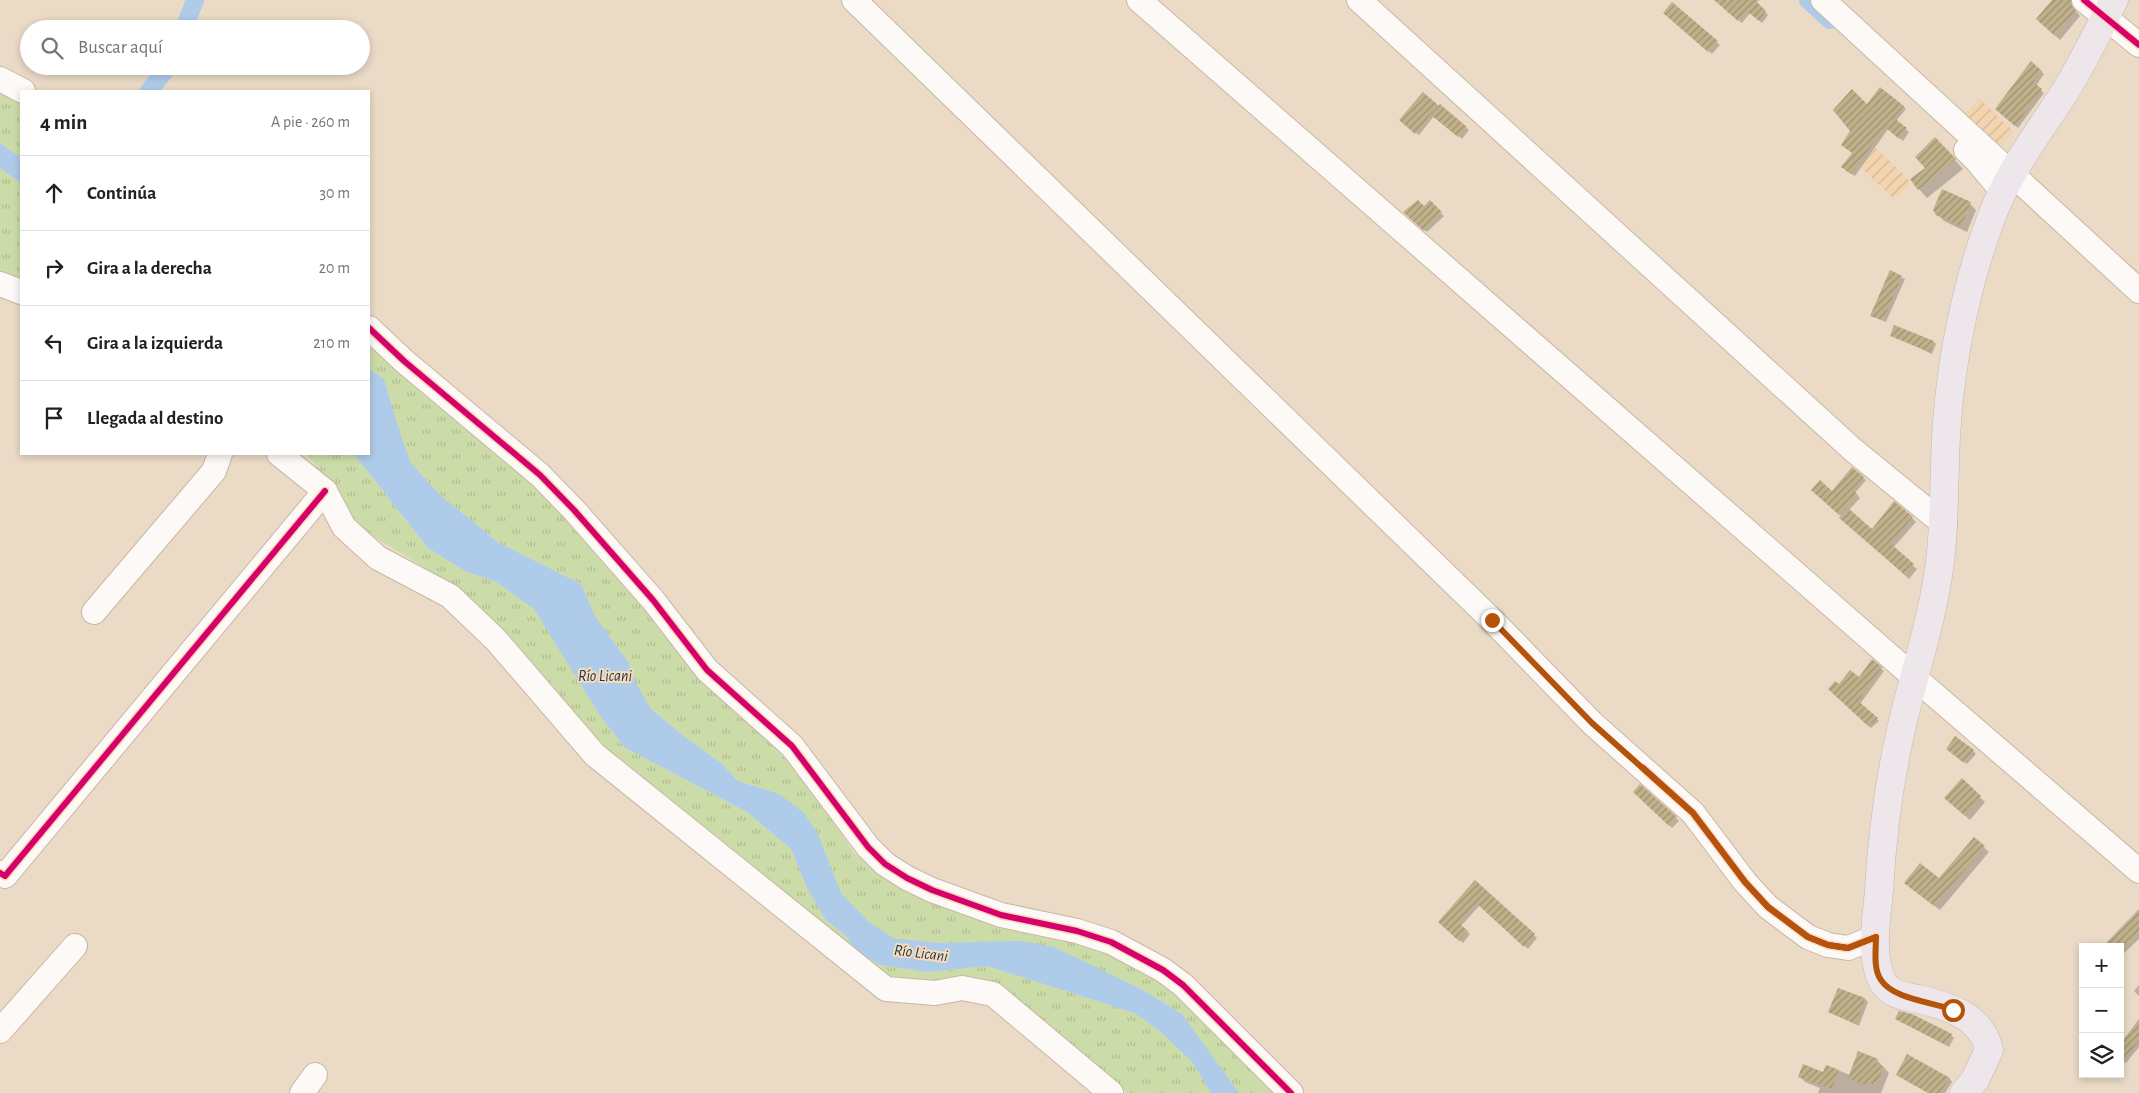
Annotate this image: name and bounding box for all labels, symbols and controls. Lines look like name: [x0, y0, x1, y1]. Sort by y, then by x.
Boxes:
search box: [20, 20, 370, 75]
icon: search: [38, 34, 66, 62]
text: Buscar aquí: [78, 38, 163, 57]
text: 4 min: [40, 112, 87, 133]
text: A pie · 260 m: [271, 114, 350, 130]
icon: ahead: [40, 179, 68, 207]
text: Continúa: [87, 184, 156, 203]
text: 30 m: [320, 185, 350, 201]
icon: right: [40, 254, 68, 282]
text: Gira a la derecha: [87, 259, 212, 278]
text: 20 m: [319, 260, 350, 276]
icon: left: [40, 329, 68, 357]
text: Gira a la izquierda: [87, 334, 223, 353]
text: 210 m: [313, 335, 350, 351]
icon: arrive: [40, 404, 68, 432]
text: Llegada al destino: [87, 409, 224, 428]
route end: [1481, 609, 1504, 632]
water label: Río Licani: [578, 668, 633, 684]
water label: Río Licani: [893, 942, 949, 964]
map controls: [2079, 943, 2124, 1078]
button: +: [2079, 943, 2124, 988]
button: −: [2079, 988, 2124, 1033]
route start: [1942, 999, 1965, 1022]
button: layers: [2079, 1033, 2124, 1078]

